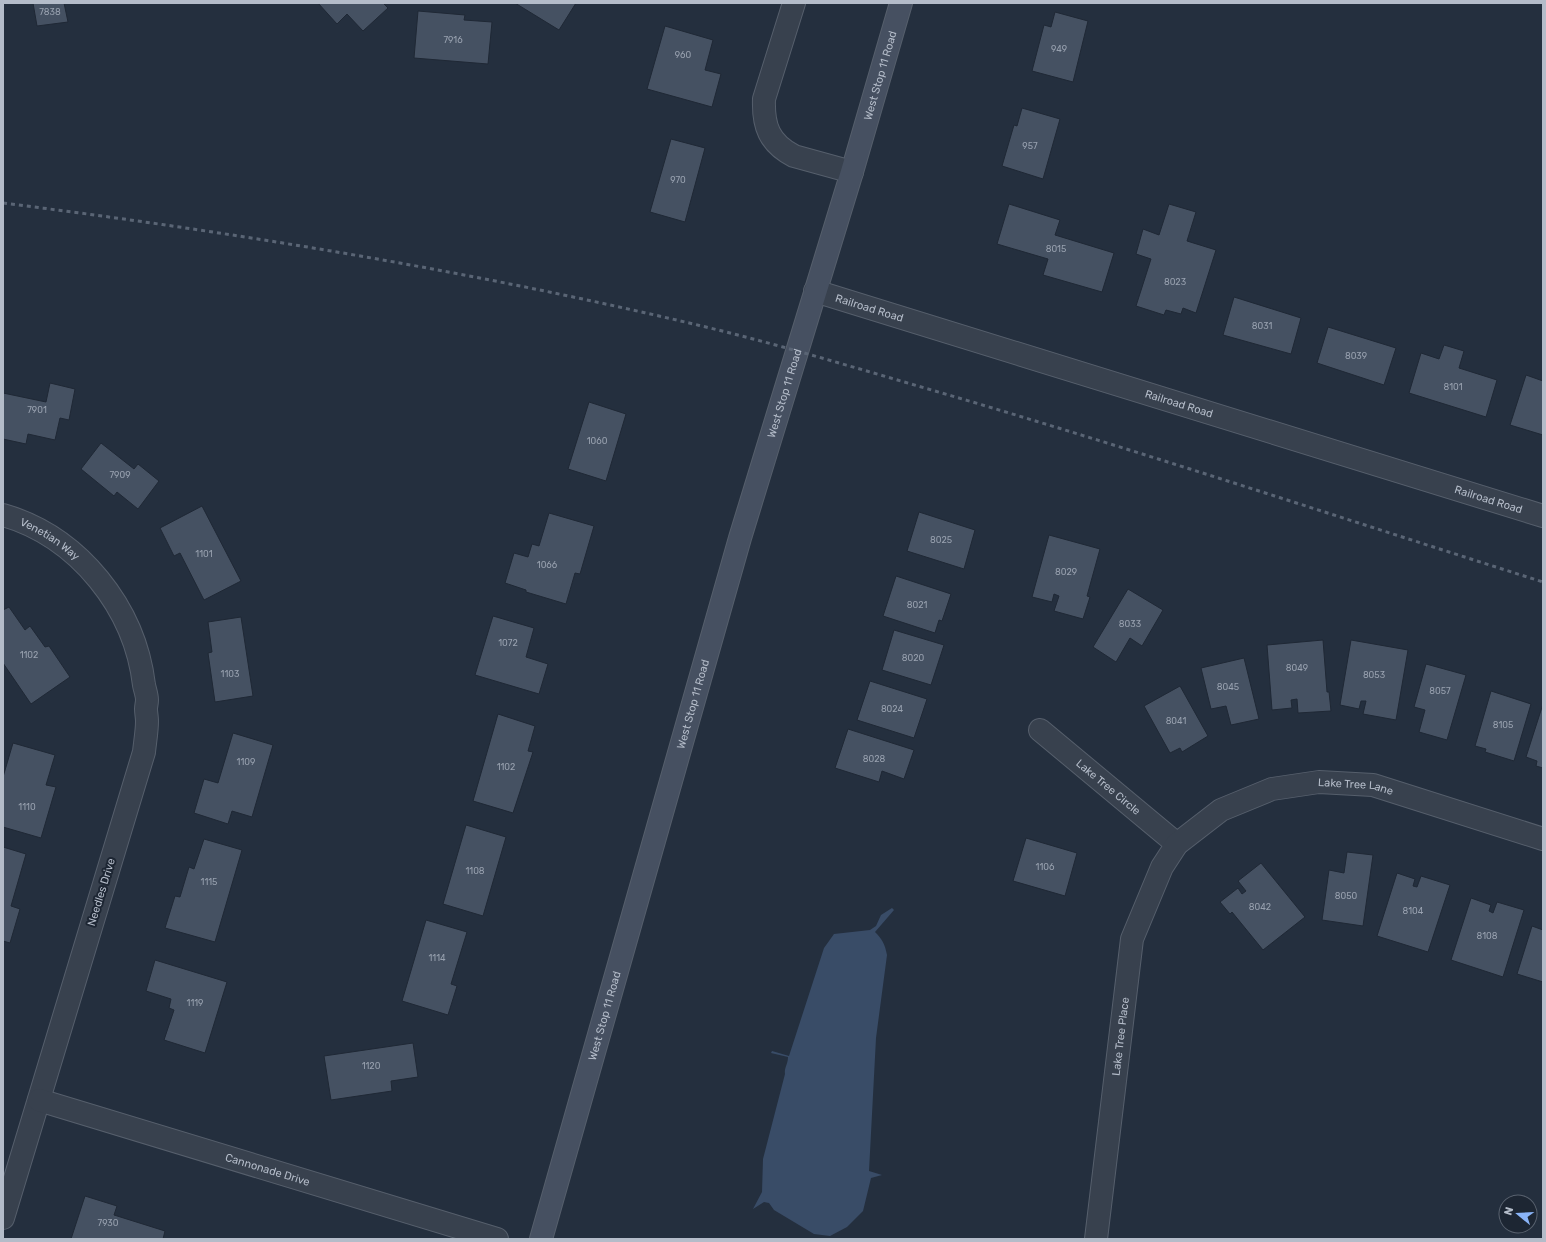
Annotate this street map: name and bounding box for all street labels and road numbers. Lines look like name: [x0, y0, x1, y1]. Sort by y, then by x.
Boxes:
street label: West Stop 11 Road: [861, 29, 900, 122]
street label: Railroad Road: [834, 292, 905, 325]
street label: West Stop 11 Road: [765, 347, 804, 440]
street label: Railroad Road: [1143, 387, 1214, 421]
street label: Railroad Road: [1453, 483, 1524, 516]
street label: Venetian Way: [18, 516, 82, 563]
street label: West Stop 11 Road: [674, 658, 712, 750]
street label: Lake Tree Circle: [1073, 757, 1143, 818]
street label: Lake Tree Lane: [1318, 776, 1395, 798]
street label: Needles Drive: [85, 857, 118, 928]
street label: West Stop 11 Road: [586, 970, 624, 1062]
street label: Lake Tree Place: [1110, 997, 1132, 1076]
street label: Cannonade Drive: [224, 1151, 311, 1189]

